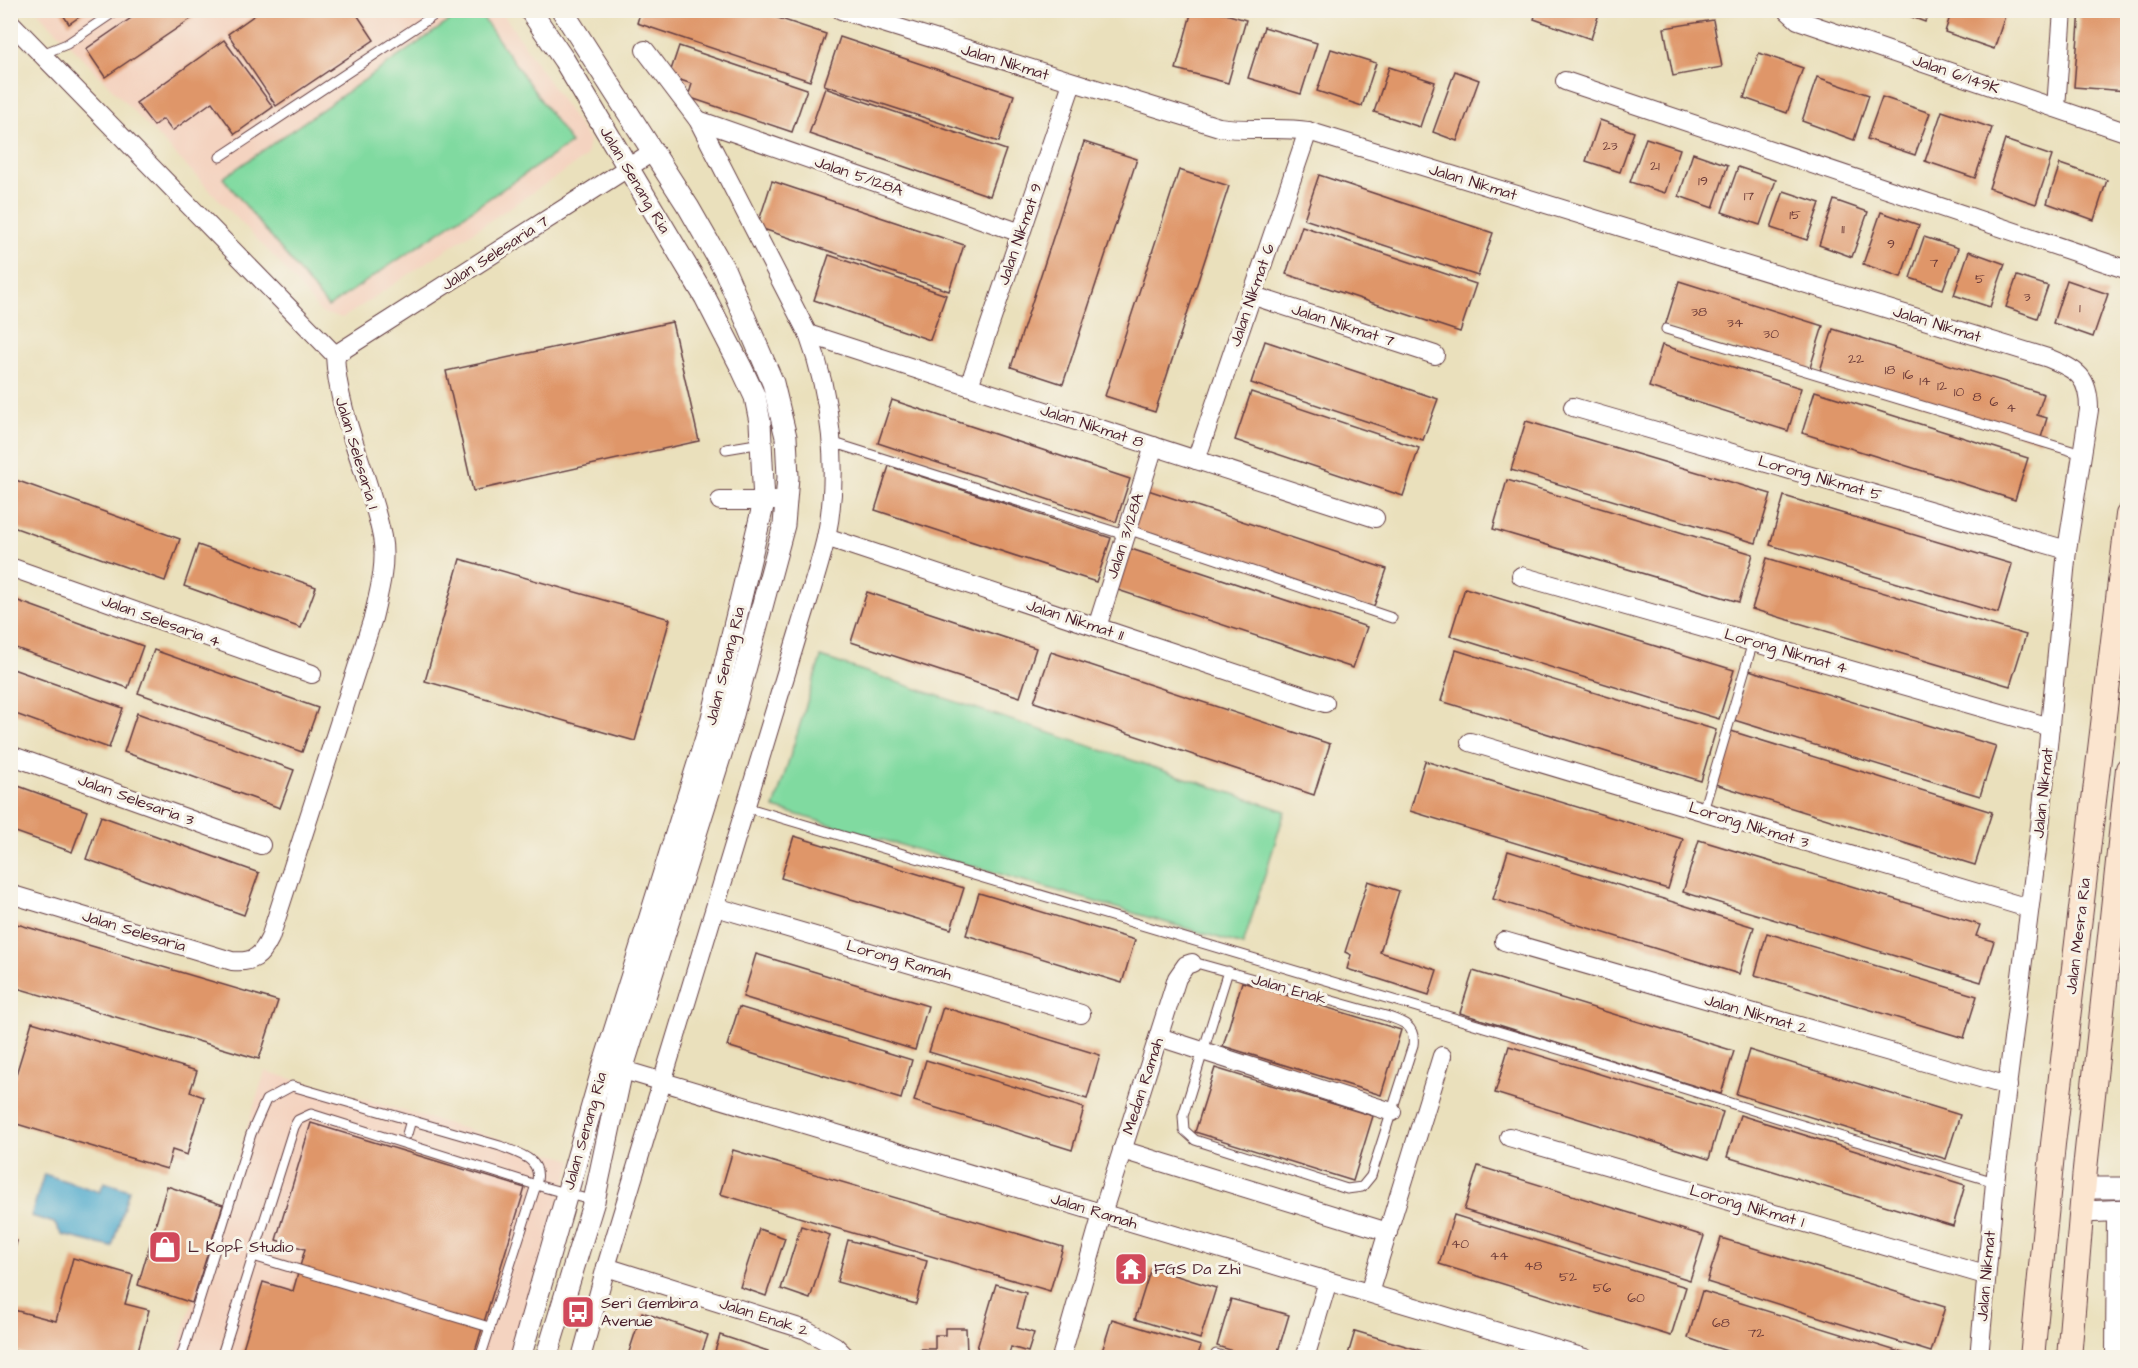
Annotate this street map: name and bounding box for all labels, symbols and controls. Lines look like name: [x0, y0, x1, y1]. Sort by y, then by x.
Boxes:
street label: Jalan Nikmat: [958, 38, 1052, 86]
street label: Jalan 6/149K: [1910, 49, 2003, 99]
street label: Jalan Senang Ria: [593, 122, 676, 238]
house number: 23: [1602, 136, 1618, 156]
street label: Jalan 5/128A: [812, 151, 906, 201]
house number: 21: [1650, 156, 1660, 176]
street label: Jalan Nikmat: [1426, 158, 1520, 206]
house number: 19: [1698, 171, 1708, 191]
street label: Jalan Nikmat 9: [992, 180, 1048, 288]
house number: 17: [1744, 186, 1755, 206]
house number: 15: [1789, 205, 1801, 225]
street label: Jalan Selesaria 7: [437, 210, 553, 296]
house number: 11: [1841, 219, 1845, 239]
house number: 9: [1887, 234, 1895, 254]
street label: Jalan Nikmat 6: [1224, 241, 1280, 349]
house number: 7: [1930, 253, 1939, 273]
house number: 5: [1975, 269, 1985, 289]
house number: 3: [2023, 287, 2031, 307]
street label: Jalan Nikmat 7: [1289, 298, 1398, 352]
house number: 1: [2079, 298, 2081, 318]
street label: Jalan Nikmat: [1890, 300, 1984, 348]
house number: 38: [1691, 302, 1707, 322]
house number: 34: [1727, 313, 1744, 333]
house number: 30: [1763, 324, 1779, 344]
house number: 22: [1848, 349, 1864, 369]
house number: 18: [1885, 360, 1895, 380]
house number: 16: [1903, 365, 1914, 385]
house number: 14: [1919, 371, 1931, 391]
house number: 12: [1937, 376, 1947, 396]
house number: 10: [1954, 382, 1964, 402]
house number: 8: [1972, 387, 1982, 407]
house number: 6: [1990, 392, 1999, 412]
street label: Jalan Selesaria 1: [330, 394, 384, 512]
house number: 4: [2006, 398, 2016, 418]
street label: Jalan Nikmat 8: [1037, 399, 1147, 453]
street label: Lorong Nikmat 5: [1755, 450, 1885, 507]
street label: Jalan 3/128A: [1101, 490, 1149, 582]
street label: Jalan Selesaria 4: [99, 589, 223, 653]
street label: Jalan Nikmat 11: [1023, 594, 1127, 646]
street label: Jalan Senang Ria: [700, 604, 751, 728]
street label: Lorong Nikmat 4: [1722, 623, 1850, 680]
street label: Jalan Nikmat: [2027, 746, 2059, 839]
street label: Jalan Selesaria 3: [75, 769, 197, 831]
street label: Lorong Nikmat 3: [1686, 796, 1812, 855]
street label: Jalan Mesra Ria: [2060, 877, 2096, 995]
street label: Jalan Selesaria: [79, 905, 189, 957]
street label: Lorong Ramah: [843, 934, 954, 987]
street label: Jalan Enak: [1249, 968, 1329, 1010]
street label: Jalan Nikmat 2: [1702, 989, 1810, 1039]
street label: Medan Ramah: [1117, 1035, 1169, 1137]
street label: Jalan Senang Ria: [558, 1070, 613, 1193]
street label: Lorong Nikmat 1: [1687, 1179, 1807, 1234]
street label: Jalan Ramah: [1048, 1187, 1140, 1235]
shop icon: L Kopf Studio: [147, 1229, 183, 1265]
street label: Jalan Nikmat: [1971, 1229, 2001, 1322]
house number: 40: [1451, 1234, 1469, 1254]
place label: L Kopf Studio: [188, 1236, 293, 1258]
house number: 44: [1489, 1246, 1509, 1266]
temple icon: FGS Da Zhi: [1113, 1251, 1149, 1287]
house number: 48: [1524, 1256, 1542, 1276]
place label: FGS Da Zhi: [1154, 1258, 1241, 1280]
house number: 52: [1559, 1267, 1577, 1287]
house number: 56: [1593, 1278, 1612, 1298]
house number: 60: [1627, 1288, 1645, 1308]
place label: Seri Gembira Avenue: [601, 1292, 698, 1332]
street label: Jalan Enak 2: [717, 1292, 811, 1342]
bus stop icon: Seri Gembira Avenue: [560, 1294, 596, 1330]
house number: 68: [1712, 1313, 1730, 1333]
house number: 72: [1748, 1323, 1764, 1343]

